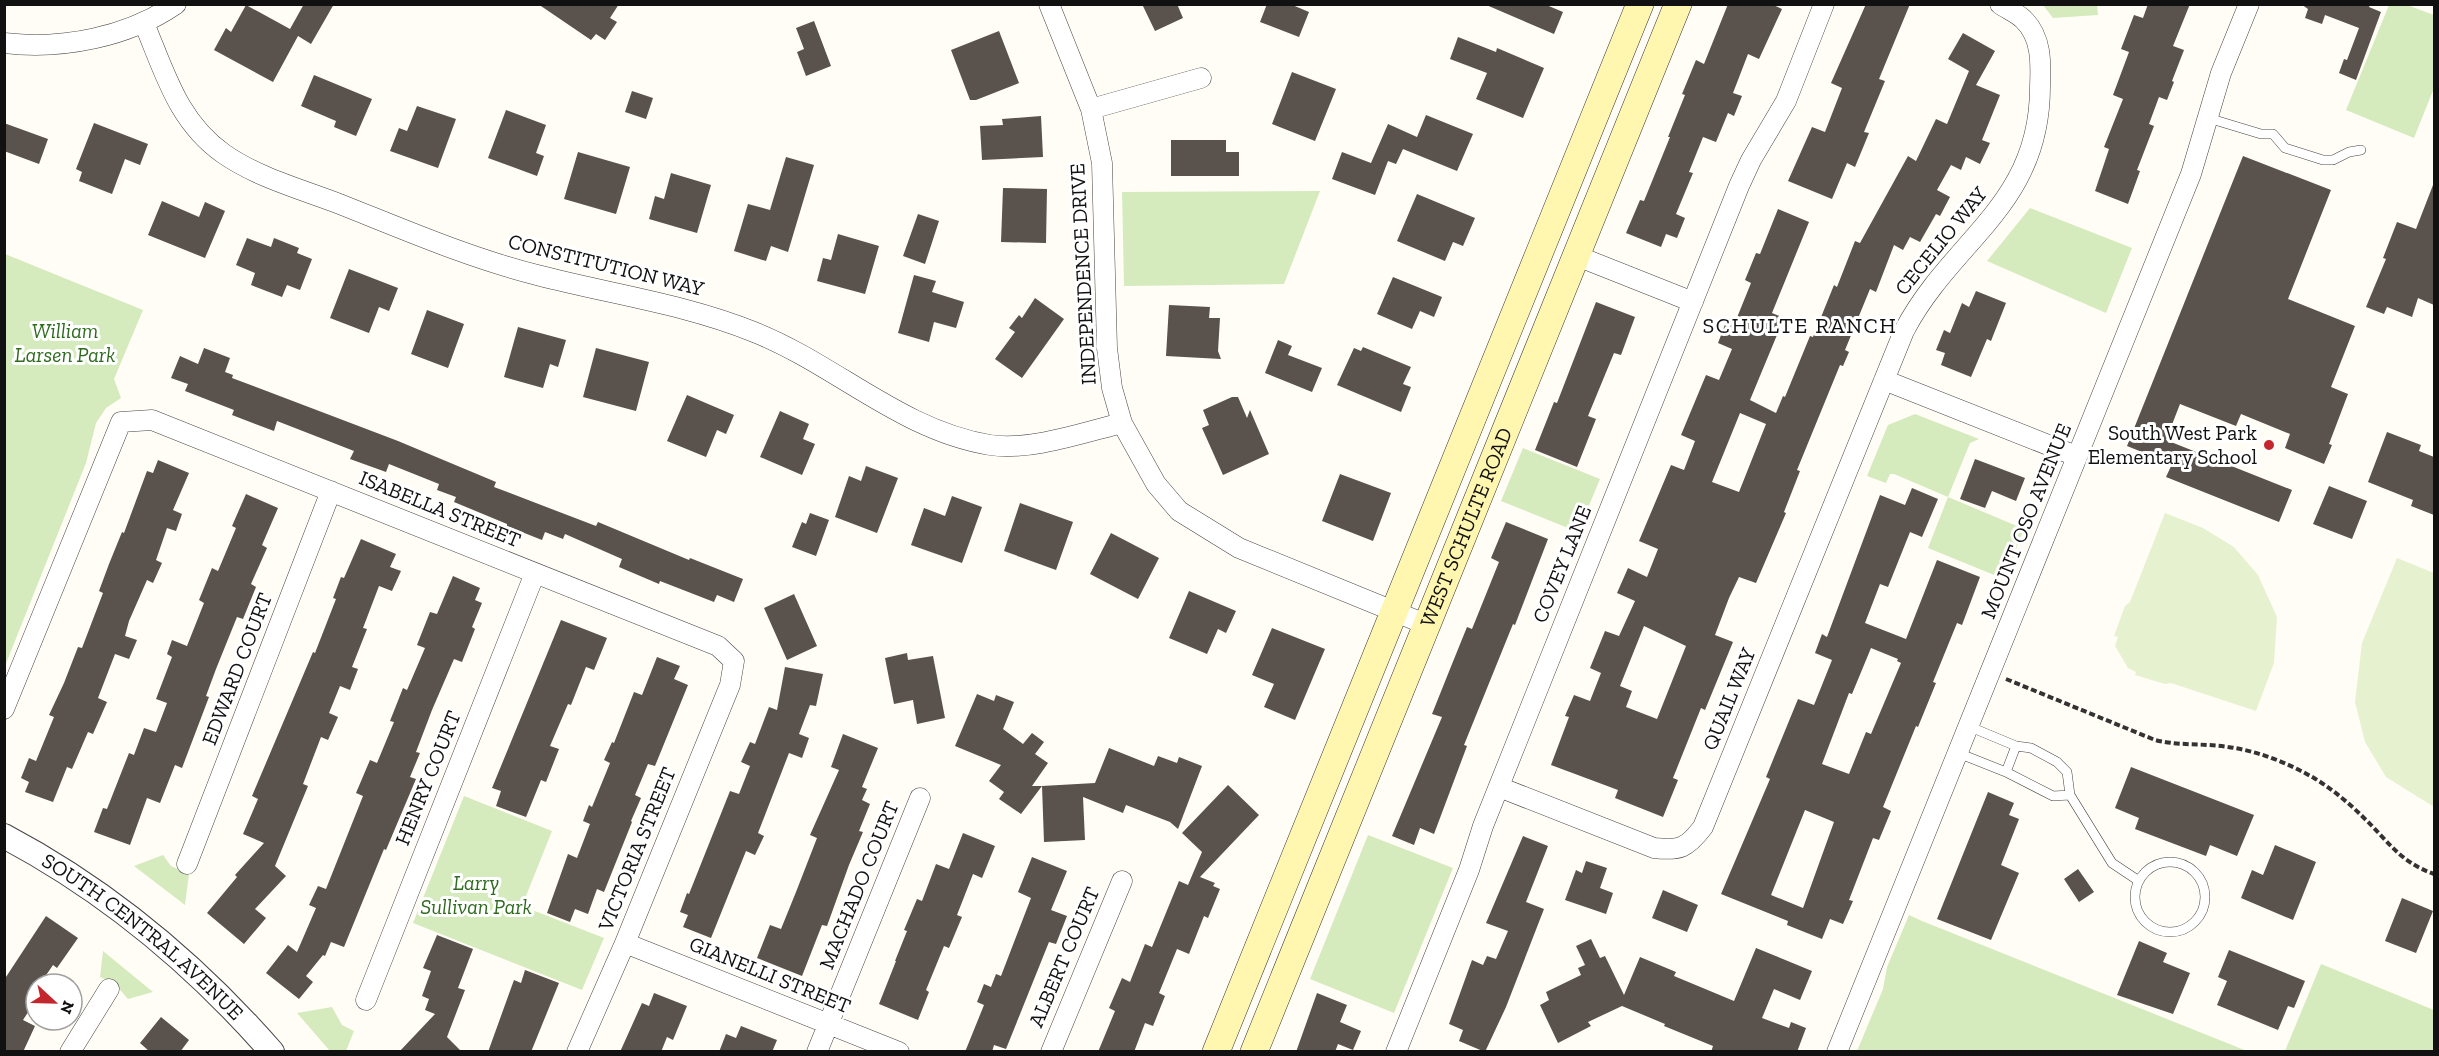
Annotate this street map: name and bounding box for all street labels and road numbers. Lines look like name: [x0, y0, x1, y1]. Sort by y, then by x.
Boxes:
street label: INDEPENDENCE DRIVE: [1064, 163, 1101, 386]
street label: CECELIO WAY: [1889, 181, 1992, 300]
street label: CONSTITUTION WAY: [506, 228, 707, 301]
street label: MOUNT OSO AVENUE: [1975, 420, 2076, 622]
street label: WEST SCHULTE ROAD: [1414, 424, 1517, 630]
street label: ISABELLA STREET: [356, 465, 524, 552]
street label: COVEY LANE: [1527, 502, 1596, 626]
street label: EDWARD COURT: [196, 589, 277, 748]
street label: QUAIL WAY: [1697, 644, 1760, 754]
street label: HENRY COURT: [389, 707, 466, 849]
street label: VICTORIA STREET: [592, 764, 681, 935]
street label: MACHADO COURT: [813, 797, 904, 973]
street label: SOUTH CENTRAL AVENUE: [36, 850, 248, 1028]
street label: ALBERT COURT: [1023, 883, 1104, 1031]
street label: GIANELLI STREET: [686, 931, 855, 1018]

